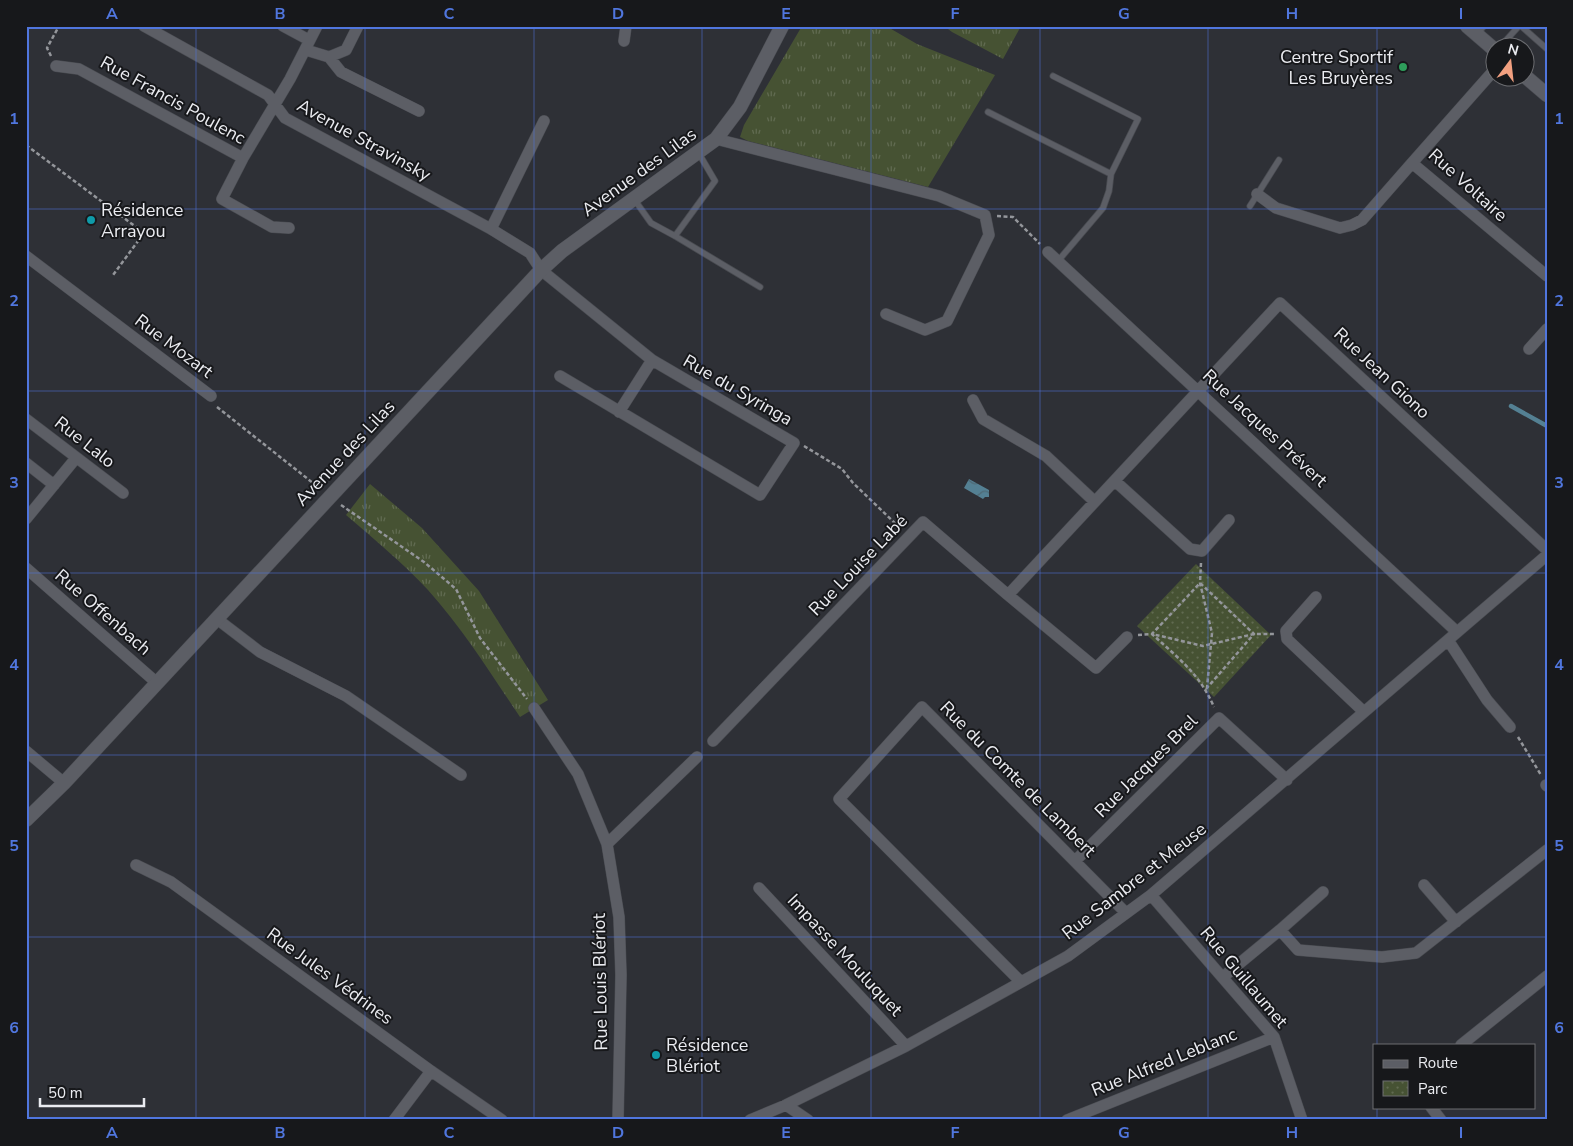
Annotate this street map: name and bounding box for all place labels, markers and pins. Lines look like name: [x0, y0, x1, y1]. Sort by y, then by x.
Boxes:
place label: Centre Sportif Les Bruyères: [1280, 45, 1394, 90]
marker: Centre Sportif Les Bruyères: [1397, 61, 1409, 73]
place label: Résidence Arrayou: [101, 198, 183, 243]
marker: Résidence Arrayou: [85, 214, 97, 226]
place label: Résidence Blériot: [666, 1033, 748, 1078]
marker: Résidence Blériot: [650, 1049, 662, 1061]

